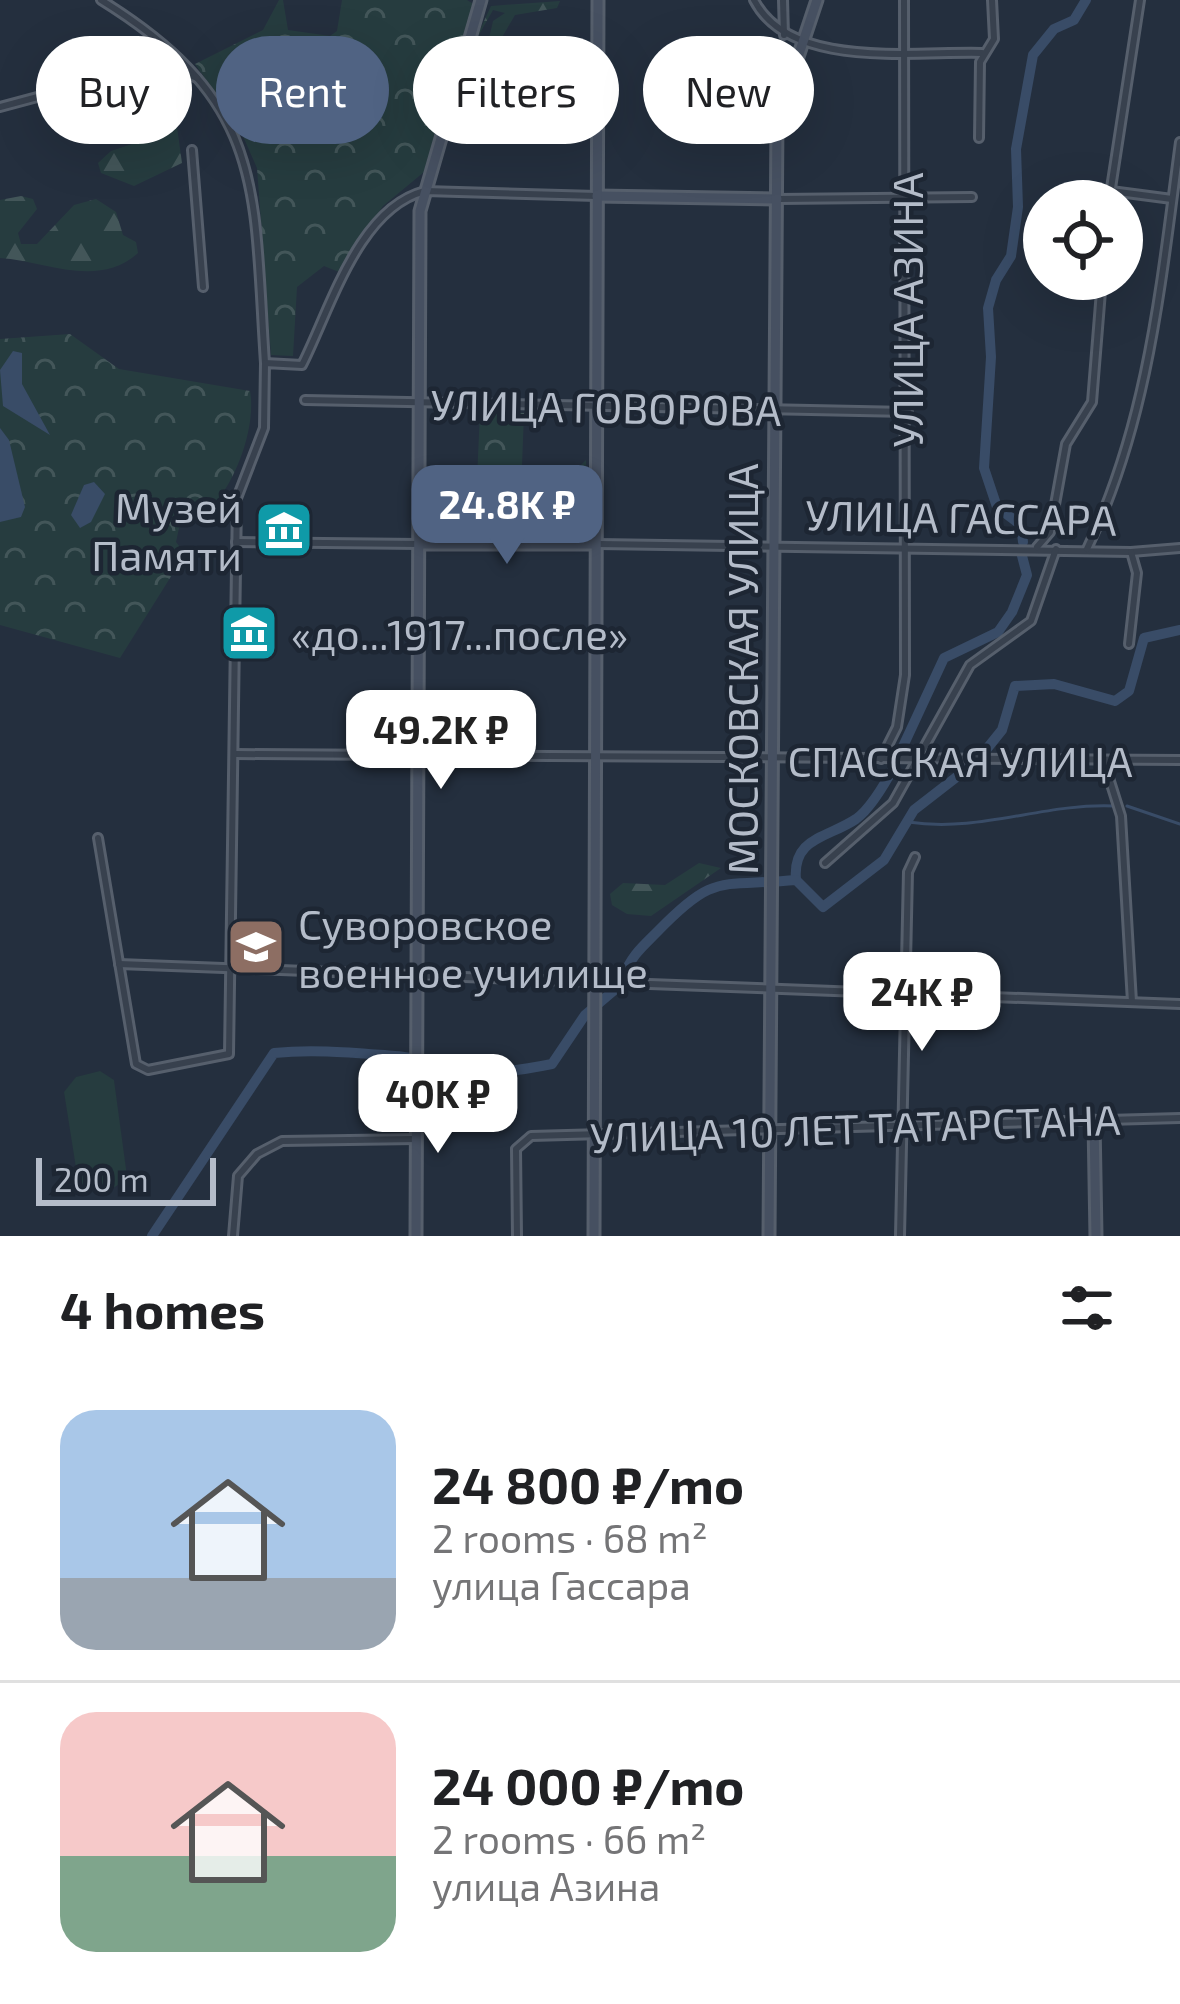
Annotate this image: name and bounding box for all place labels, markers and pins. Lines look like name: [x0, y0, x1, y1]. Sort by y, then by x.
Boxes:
pin: 24.8K ₽: [396, 465, 618, 567]
place label: Музей Памяти: [91, 481, 242, 579]
museum icon: Музей Памяти: [253, 499, 315, 561]
museum icon: «до...1917...после»: [218, 602, 280, 664]
place label: «до...1917...после»: [291, 608, 628, 658]
pin: 49.2K ₽: [330, 690, 552, 792]
place label: Суворовское военное училище: [298, 898, 648, 997]
school or university icon: Суворовское военное училище: [225, 916, 287, 978]
pin: 24K ₽: [838, 952, 1006, 1054]
pin: 40K ₽: [354, 1054, 522, 1156]

